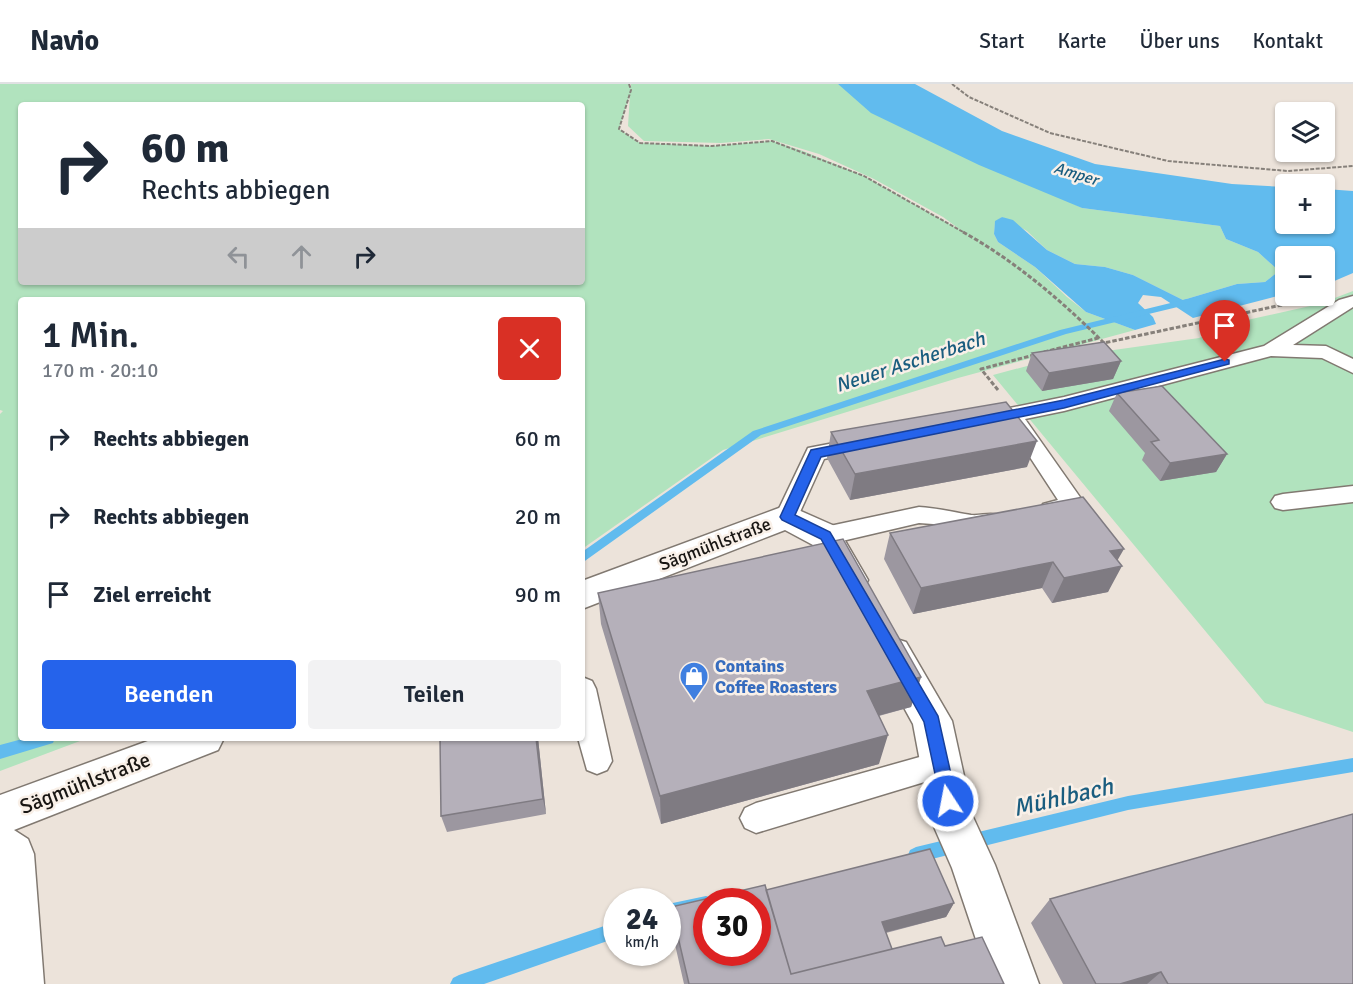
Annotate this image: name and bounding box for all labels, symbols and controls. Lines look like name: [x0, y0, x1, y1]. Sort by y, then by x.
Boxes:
text: Navio: [30, 24, 99, 58]
text: Start: [979, 28, 1024, 54]
text: Karte: [1057, 28, 1106, 54]
text: Über uns: [1139, 28, 1220, 54]
text: Kontakt: [1253, 28, 1323, 54]
map controls: [1275, 102, 1335, 306]
button: layers: [1275, 102, 1335, 162]
text: 60 m: [141, 123, 230, 174]
icon: right: [42, 126, 120, 204]
water label: Amper: [1052, 158, 1102, 191]
text: Rechts abbiegen: [141, 174, 331, 207]
button: +: [1275, 174, 1335, 234]
icon: left: [222, 240, 255, 273]
icon: ahead: [285, 240, 318, 273]
icon: right: [348, 240, 381, 273]
button: −: [1275, 246, 1335, 306]
pin: [1199, 300, 1250, 362]
icon: arrive: [1208, 309, 1241, 342]
text: 1 Min.: [42, 313, 139, 358]
button: close: [498, 317, 561, 380]
water label: Neuer Ascherbach: [832, 326, 989, 398]
text: 170 m · 20:10: [42, 358, 158, 383]
icon: right: [42, 422, 75, 455]
text: Rechts abbiegen: [93, 425, 249, 452]
text: 60 m: [515, 425, 561, 452]
icon: right: [42, 500, 75, 533]
text: Rechts abbiegen: [93, 503, 249, 530]
text: 20 m: [515, 503, 561, 530]
street label: Sägmühlstraße: [656, 513, 774, 575]
icon: arrive: [42, 578, 75, 611]
text: Ziel erreicht: [93, 581, 211, 608]
text: 90 m: [515, 581, 561, 608]
place label: Contains Coffee Roasters: [715, 655, 837, 698]
button: Beenden: [42, 660, 296, 729]
button: Teilen: [308, 660, 561, 729]
shop icon: Contains Coffee Roasters: [678, 660, 710, 702]
street label: Sägmühlstraße: [16, 746, 154, 820]
position arrow: [916, 769, 980, 833]
water label: Mühlbach: [1010, 771, 1117, 823]
speed limit sign: 30: [693, 888, 771, 966]
text: 24: [626, 901, 658, 938]
text: km/h: [625, 933, 659, 951]

